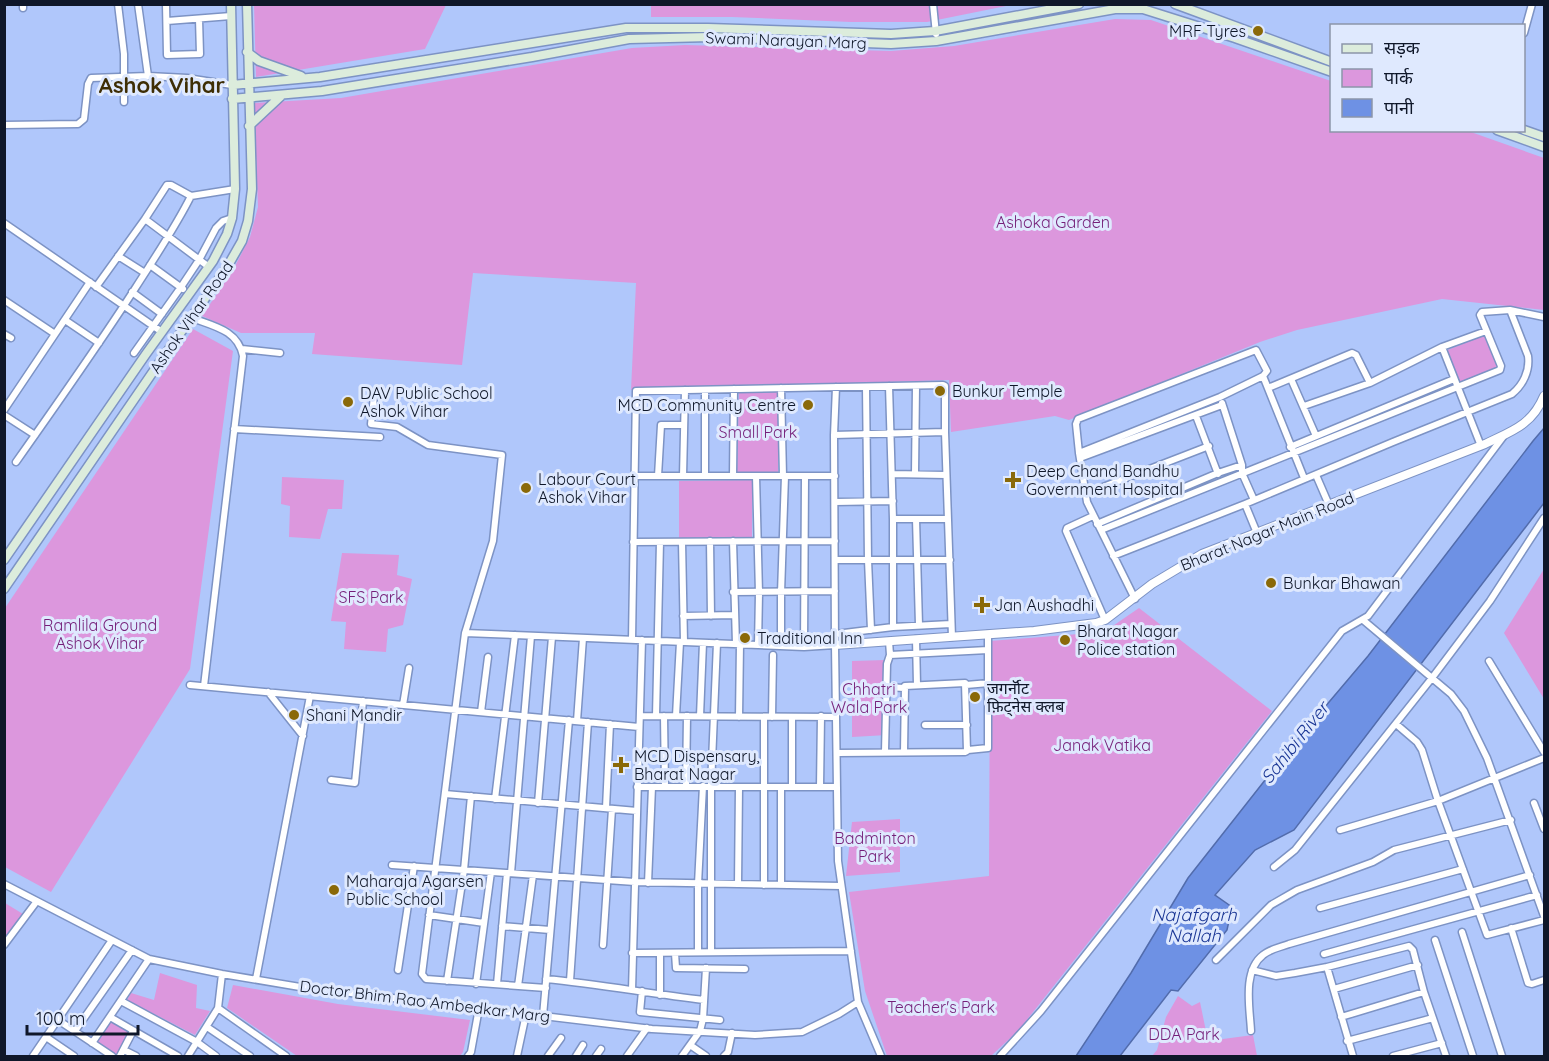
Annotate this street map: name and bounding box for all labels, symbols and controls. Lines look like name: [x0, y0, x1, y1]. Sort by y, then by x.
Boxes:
place label: MRF Tyres: [1169, 21, 1246, 41]
marker: MRF Tyres: [1251, 24, 1265, 38]
legend: [1330, 24, 1525, 132]
street label: Swami Narayan Marg: [705, 27, 867, 53]
text: सड़क: [1384, 36, 1421, 59]
text: पार्क: [1384, 66, 1414, 89]
district label: Ashok Vihar: [99, 71, 226, 99]
text: पानी: [1384, 96, 1414, 119]
park label: Ashoka Garden: [996, 212, 1110, 232]
street label: Ashok Vihar Road: [145, 257, 237, 377]
place label: Bunkur Temple: [952, 381, 1063, 401]
place label: DAV Public School Ashok Vihar: [360, 383, 493, 421]
marker: Bunkur Temple: [933, 384, 947, 398]
marker: DAV Public School Ashok Vihar: [341, 395, 355, 409]
place label: MCD Community Centre: [617, 395, 796, 415]
marker: MCD Community Centre: [801, 398, 815, 412]
park label: Small Park: [719, 422, 797, 442]
place label: Deep Chand Bandhu Government Hospital: [1026, 461, 1183, 499]
place label: Labour Court Ashok Vihar: [538, 469, 636, 507]
marker: Deep Chand Bandhu Government Hospital: [1004, 471, 1022, 489]
marker: Labour Court Ashok Vihar: [519, 481, 533, 495]
street label: Bharat Nagar Main Road: [1177, 487, 1357, 575]
place label: Bunkar Bhawan: [1283, 573, 1401, 593]
marker: Bunkar Bhawan: [1264, 576, 1278, 590]
park label: SFS Park: [338, 587, 404, 607]
place label: Jan Aushadhi: [994, 595, 1094, 615]
marker: Jan Aushadhi: [975, 598, 989, 612]
park label: Ramlila Ground Ashok Vihar: [43, 615, 157, 653]
place label: Bharat Nagar Police station: [1077, 621, 1179, 659]
place label: Traditional Inn: [757, 628, 863, 648]
marker: Traditional Inn: [738, 631, 752, 645]
marker: Bharat Nagar Police station: [1058, 633, 1072, 647]
place label: जगर्नॉट फ़िट्नेस क्लब: [987, 678, 1065, 717]
park label: Chhatri Wala Park: [831, 679, 907, 717]
marker: जगर्नॉट फ़िट्नेस क्लब: [968, 690, 982, 704]
water label: Sahibi River: [1256, 696, 1335, 788]
place label: Shani Mandir: [306, 705, 402, 725]
marker: Shani Mandir: [287, 708, 301, 722]
park label: Janak Vatika: [1053, 735, 1151, 755]
place label: MCD Dispensary, Bharat Nagar: [634, 746, 760, 784]
marker: MCD Dispensary, Bharat Nagar: [612, 756, 630, 774]
park label: Badminton Park: [834, 828, 916, 866]
place label: Maharaja Agarsen Public School: [346, 871, 484, 909]
marker: Maharaja Agarsen Public School: [327, 883, 341, 897]
water label: Najafgarh Nallah: [1151, 903, 1238, 947]
street label: Doctor Bhim Rao Ambedkar Marg: [299, 976, 551, 1026]
park label: Teacher's Park: [887, 997, 995, 1017]
scale bar: [27, 998, 138, 1036]
text: 100 m: [36, 1007, 85, 1030]
park label: DDA Park: [1148, 1024, 1220, 1044]

